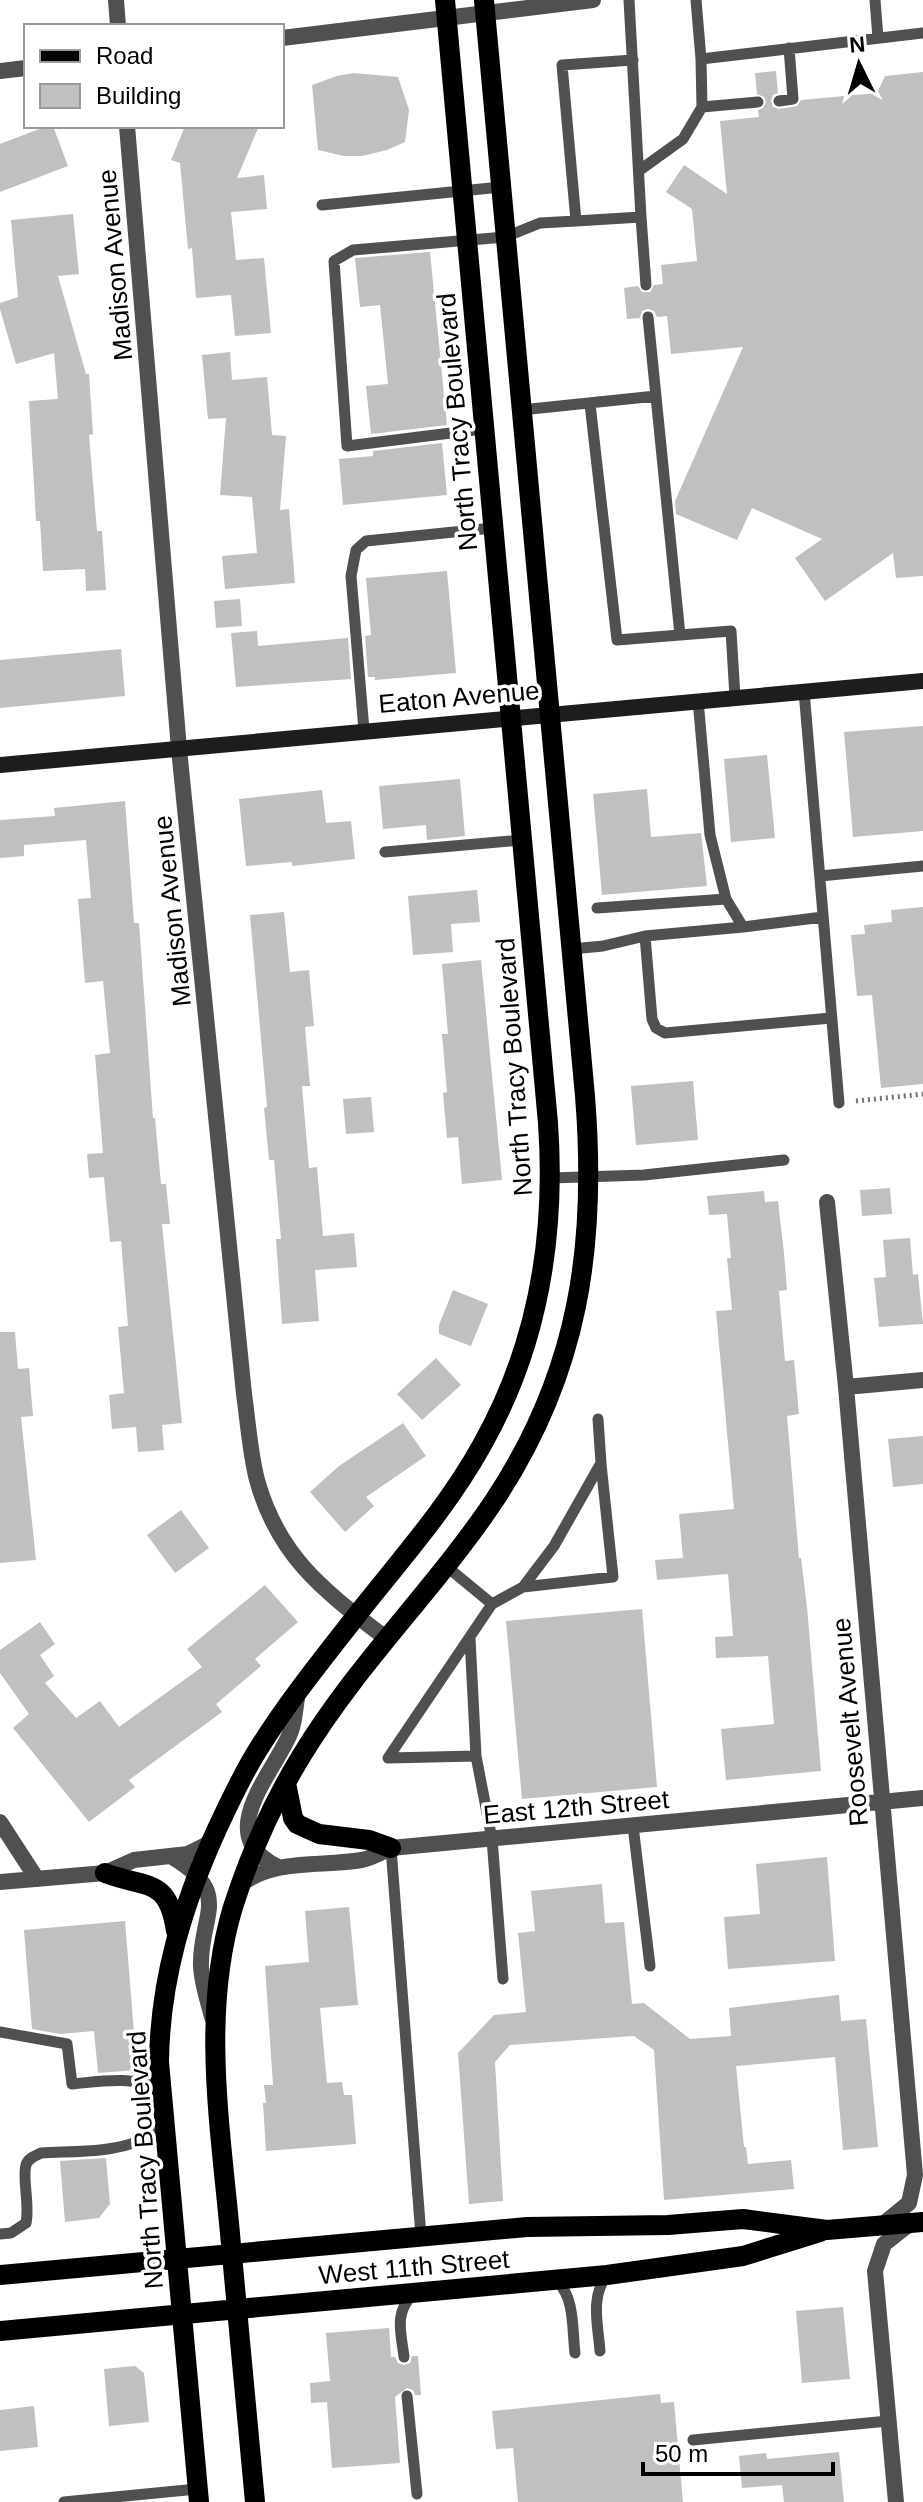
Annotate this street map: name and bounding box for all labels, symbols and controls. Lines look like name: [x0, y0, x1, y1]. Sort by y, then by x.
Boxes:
legend: [24, 24, 284, 128]
north arrow: [819, 24, 899, 104]
text: N: [848, 31, 866, 58]
text: Road: [96, 42, 153, 69]
text: Building: [96, 82, 181, 109]
street label: Madison Avenue: [92, 168, 138, 362]
street label: North Tracy Boulevard: [431, 292, 483, 552]
street label: Eaton Avenue: [377, 675, 541, 719]
street label: Madison Avenue: [147, 814, 197, 1008]
street label: North Tracy Boulevard: [490, 937, 538, 1197]
street label: Roosevelt Avenue: [826, 1617, 874, 1827]
street label: East 12th Street: [482, 1784, 671, 1830]
street label: North Tracy Boulevard: [121, 2030, 169, 2290]
street label: West 11th Street: [317, 2244, 511, 2290]
scale bar: [643, 2426, 833, 2476]
text: 50 m: [655, 2440, 708, 2467]

